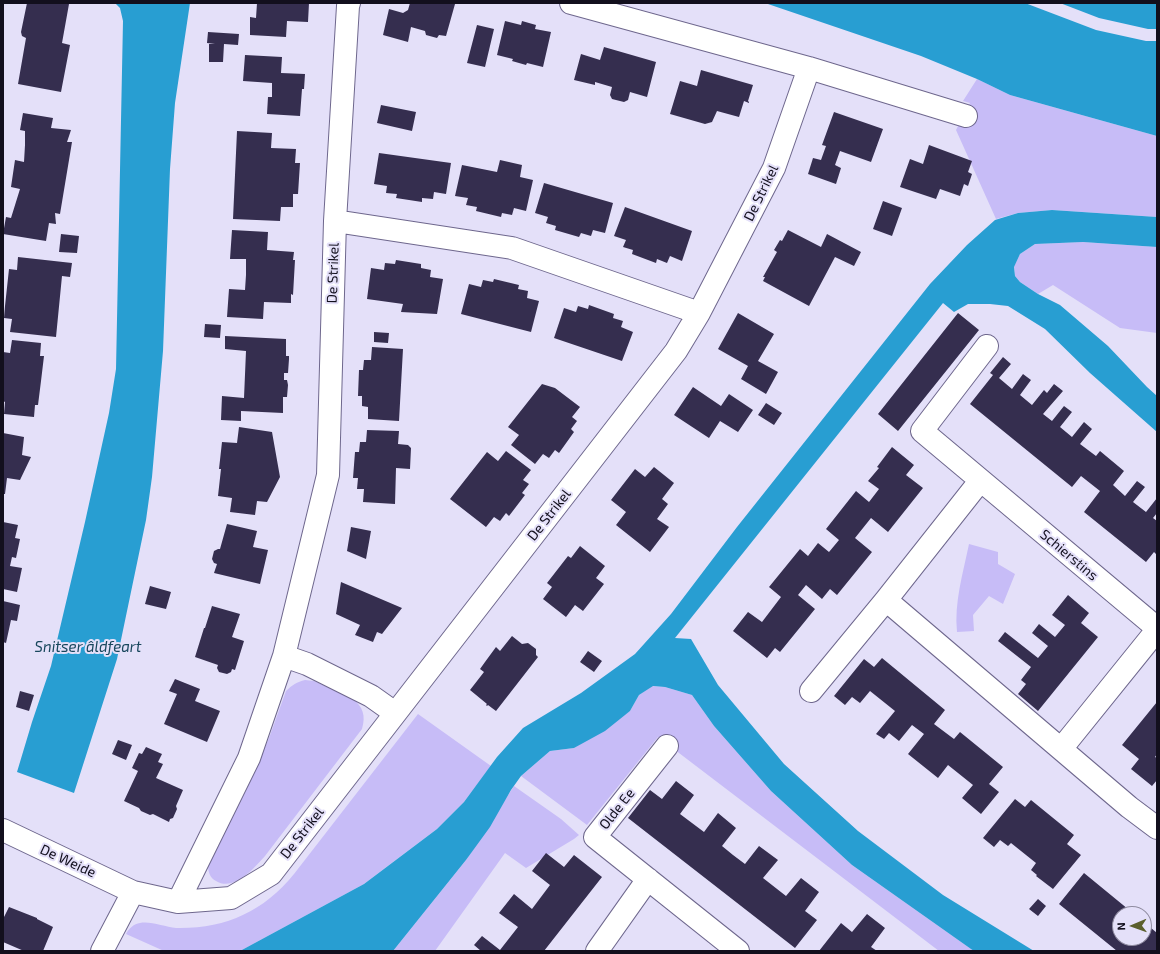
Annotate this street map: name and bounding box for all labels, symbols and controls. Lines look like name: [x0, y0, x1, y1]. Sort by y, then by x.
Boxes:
street label: De Strikel: [740, 162, 782, 224]
street label: De Strikel: [324, 242, 342, 304]
street label: De Strikel: [524, 486, 574, 544]
street label: Schierstins: [1037, 526, 1101, 584]
water label: Snitser âldfeart: [35, 638, 141, 656]
street label: Olde Ee: [596, 785, 638, 833]
street label: De Strikel: [277, 804, 327, 862]
street label: De Weide: [37, 841, 99, 881]
north arrow: [1112, 906, 1152, 946]
text: N: [1114, 922, 1127, 931]

